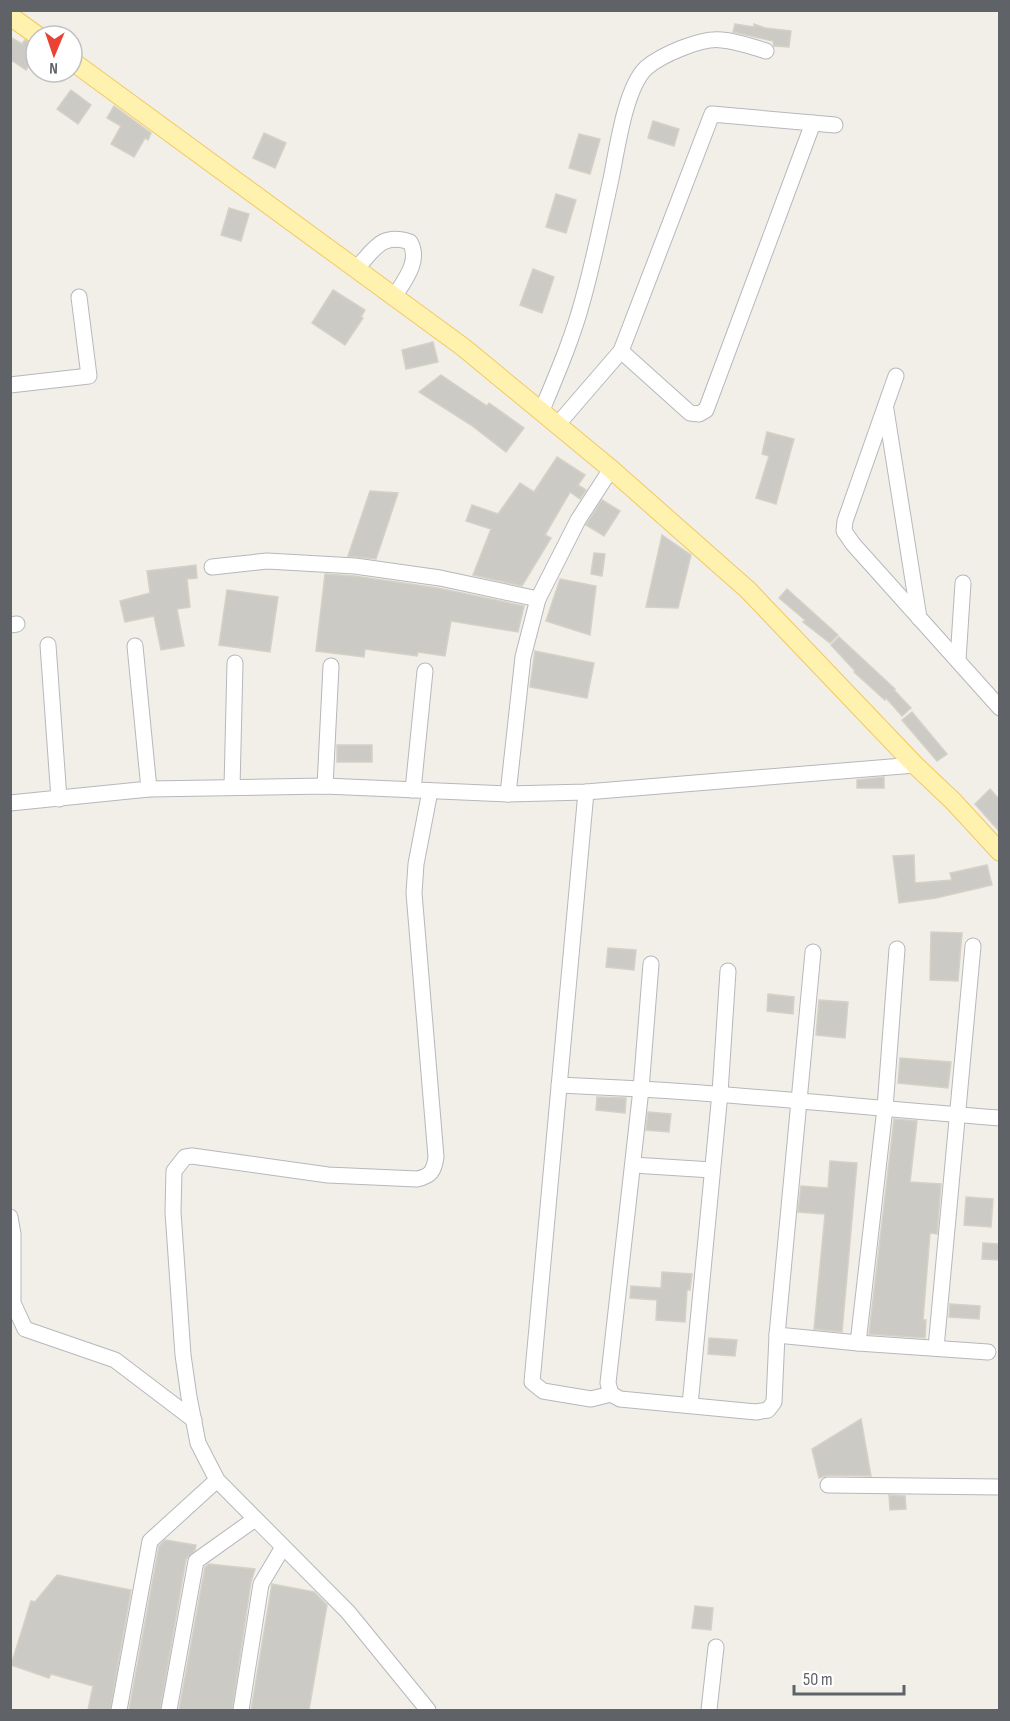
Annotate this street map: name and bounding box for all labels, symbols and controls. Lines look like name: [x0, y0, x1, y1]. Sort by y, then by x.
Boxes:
north arrow: [24, 24, 84, 84]
text: N: [49, 58, 58, 77]
scale bar: [794, 1658, 904, 1696]
text: 50 m: [803, 1669, 833, 1690]

